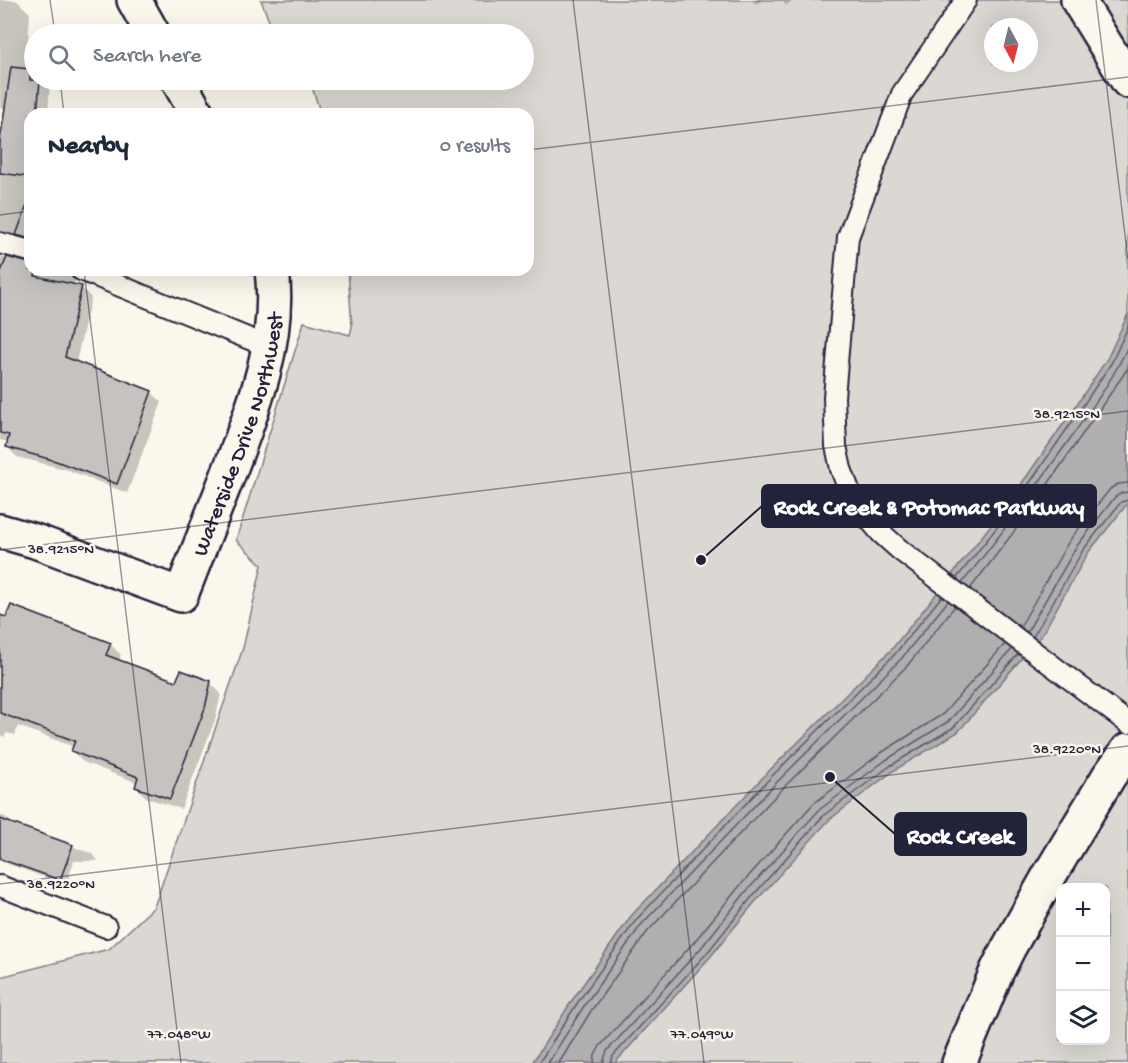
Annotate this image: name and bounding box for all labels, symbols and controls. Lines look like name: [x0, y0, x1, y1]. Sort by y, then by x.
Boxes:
north arrow: [984, 18, 1038, 72]
search box: [24, 24, 534, 90]
icon: search: [45, 41, 78, 74]
text: Search here: [93, 44, 201, 70]
text: Nearby: [48, 132, 129, 163]
text: 0 results: [440, 136, 510, 159]
street label: Waterside Drive Northwest: [189, 310, 290, 561]
text: 38.9215°N: [1033, 406, 1100, 424]
callout: Rock Creek & Potomac Parkway: [762, 485, 1096, 527]
text: Rock Creek & Potomac Parkway: [773, 495, 1084, 524]
text: 38.9215°N: [27, 541, 94, 559]
text: 38.9220°N: [1032, 741, 1101, 759]
callout: Rock Creek: [895, 813, 1026, 855]
text: Rock Creek: [906, 824, 1017, 853]
text: 38.9220°N: [26, 876, 95, 894]
map controls: [1056, 883, 1110, 1045]
button: +: [1056, 883, 1110, 937]
button: −: [1056, 937, 1110, 991]
button: layers: [1056, 991, 1110, 1045]
text: 77.048°W: [146, 1026, 211, 1044]
text: 77.049°W: [670, 1026, 734, 1044]

